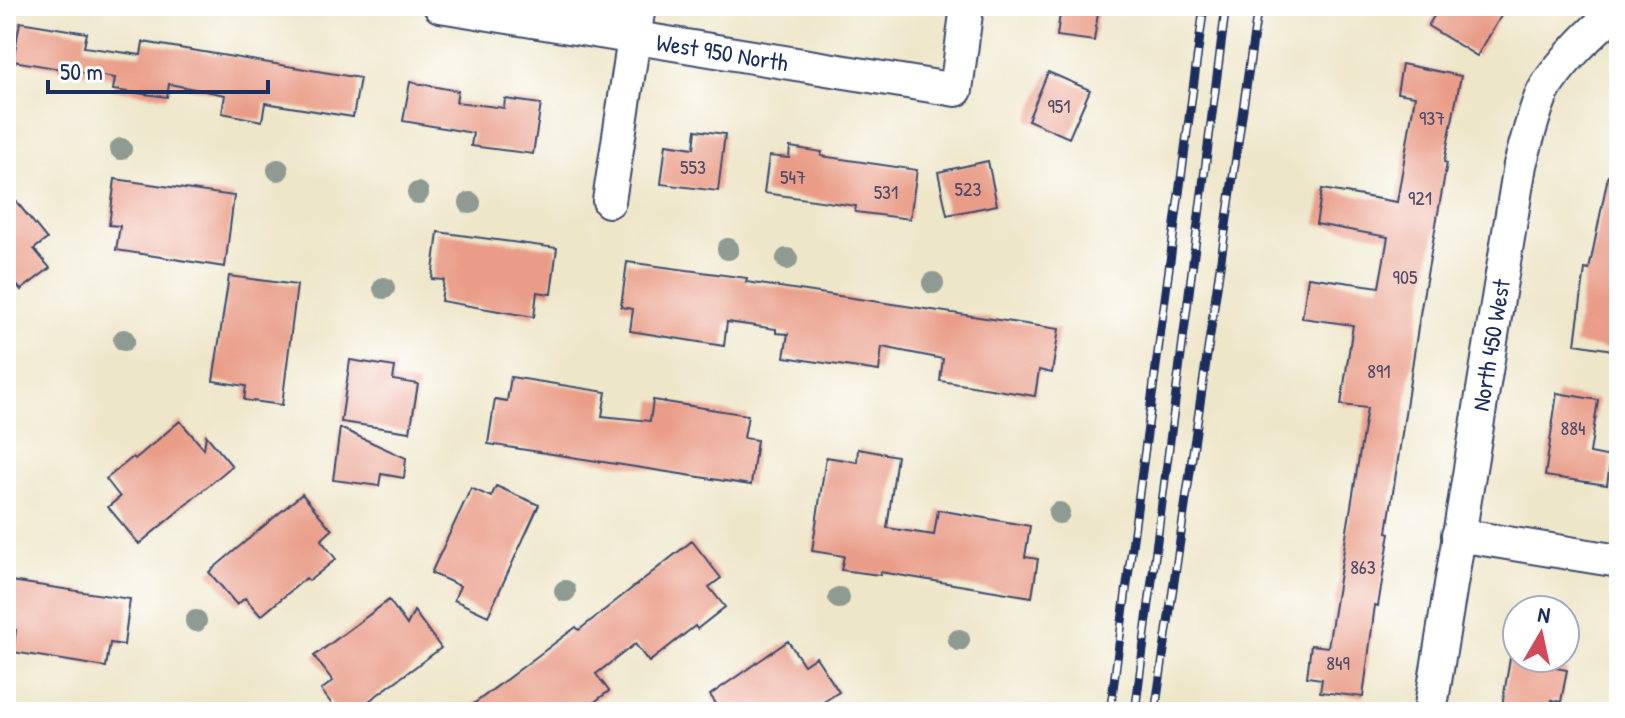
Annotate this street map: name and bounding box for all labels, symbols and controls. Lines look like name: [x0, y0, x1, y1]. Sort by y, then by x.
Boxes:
street label: West 950 North: [654, 25, 790, 78]
scale bar: [48, 44, 268, 94]
text: 50 m: [60, 55, 103, 87]
house number: 951: [1047, 92, 1071, 119]
house number: 937: [1419, 104, 1445, 131]
house number: 553: [680, 153, 706, 180]
house number: 547: [780, 163, 806, 190]
house number: 523: [955, 175, 981, 202]
house number: 531: [874, 178, 898, 205]
house number: 921: [1408, 184, 1432, 211]
house number: 905: [1393, 263, 1418, 290]
street label: North 450 West: [1464, 276, 1517, 413]
house number: 891: [1367, 357, 1391, 384]
house number: 884: [1561, 414, 1585, 441]
house number: 863: [1350, 553, 1376, 580]
north arrow: [1501, 594, 1581, 674]
text: N: [1536, 599, 1553, 630]
house number: 849: [1326, 649, 1350, 676]

